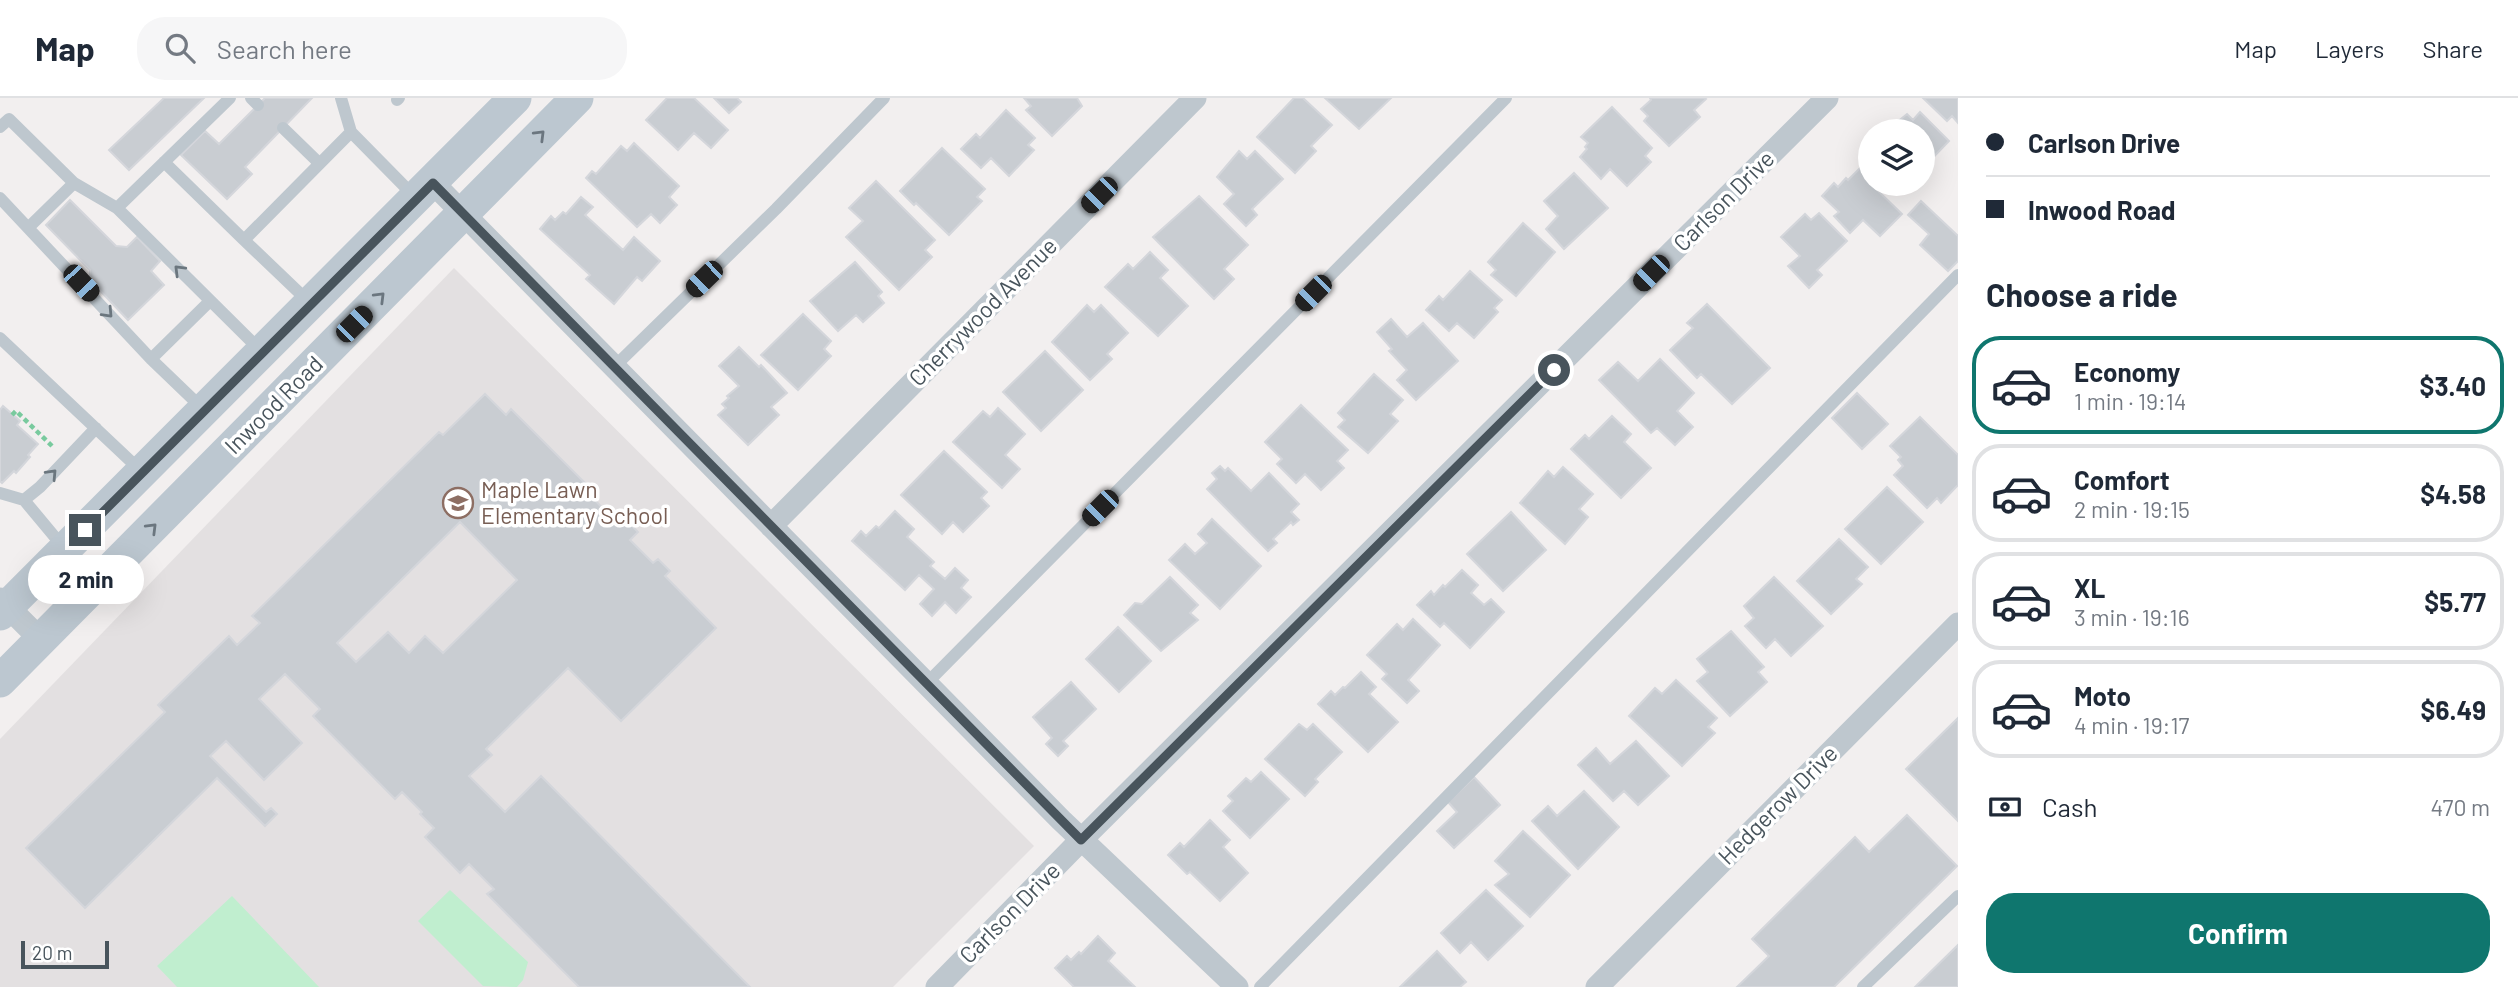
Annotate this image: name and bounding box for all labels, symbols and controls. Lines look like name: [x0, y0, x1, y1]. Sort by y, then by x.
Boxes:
search box: [137, 17, 627, 80]
text: Map: [35, 28, 95, 68]
icon: search: [161, 29, 199, 67]
text: Search here: [217, 33, 352, 64]
text: Map: [2234, 34, 2277, 63]
text: Layers: [2315, 34, 2384, 63]
text: Share: [2422, 34, 2483, 63]
map controls: [1858, 119, 1935, 196]
button: layers: [1858, 119, 1935, 196]
text: Carlson Drive: [2028, 127, 2180, 158]
one-way arrow: [532, 130, 545, 143]
street label: Carlson Drive: [1667, 144, 1780, 257]
car: [1077, 173, 1122, 217]
text: Inwood Road: [2028, 194, 2176, 225]
street label: Cherrywood Avenue: [902, 231, 1062, 391]
car: [1629, 251, 1674, 295]
car: [682, 257, 727, 301]
car: [59, 260, 104, 306]
one-way arrow: [175, 265, 188, 278]
car: [1291, 271, 1336, 315]
text: Choose a ride: [1986, 275, 2178, 313]
one-way arrow: [372, 292, 385, 305]
car: [332, 302, 377, 346]
one-way arrow: [100, 305, 113, 318]
street label: Inwood Road: [218, 349, 328, 459]
route start: [1538, 354, 1570, 386]
icon: car: [1990, 354, 2053, 417]
text: Economy: [2074, 356, 2180, 387]
text: $3.40: [2420, 370, 2486, 401]
text: 1 min · 19:14: [2074, 387, 2187, 415]
icon: car: [1990, 462, 2053, 525]
text: Comfort: [2074, 464, 2170, 495]
one-way arrow: [44, 469, 56, 482]
place label: Maple Lawn Elementary School: [481, 475, 668, 529]
text: $4.58: [2420, 478, 2486, 509]
school or university icon: Maple Lawn Elementary School: [441, 486, 475, 520]
car: [1078, 486, 1123, 530]
text: 2 min · 19:15: [2074, 495, 2190, 523]
route end: [69, 514, 101, 546]
one-way arrow: [143, 524, 156, 537]
callout: 2 min: [27, 555, 143, 604]
text: 2 min: [58, 565, 114, 593]
icon: car: [1990, 570, 2053, 633]
text: XL: [2074, 572, 2105, 603]
text: $5.77: [2424, 586, 2486, 617]
text: 3 min · 19:16: [2074, 603, 2189, 631]
icon: car: [1990, 678, 2053, 741]
text: Moto: [2074, 680, 2131, 711]
text: $6.49: [2421, 694, 2486, 725]
text: 4 min · 19:17: [2074, 711, 2189, 739]
street label: Hedgerow Drive: [1712, 739, 1843, 870]
icon: cash: [1986, 788, 2024, 826]
text: Cash: [2042, 791, 2097, 822]
text: 470 m: [2431, 793, 2490, 821]
street label: Carlson Drive: [953, 856, 1066, 969]
button: Confirm: [1986, 893, 2490, 973]
scale bar: [21, 938, 108, 970]
text: 20 m: [32, 941, 72, 964]

